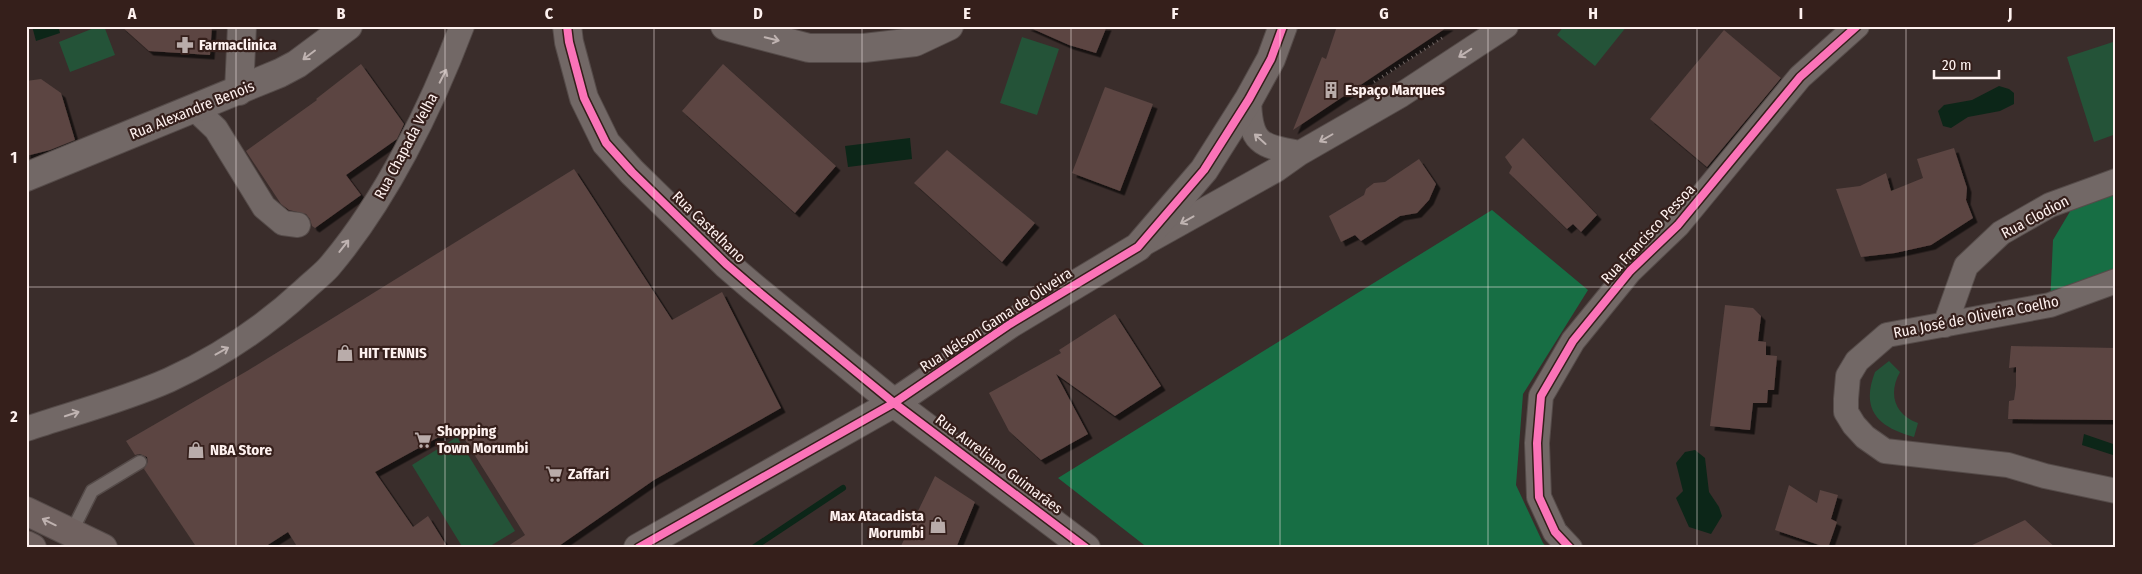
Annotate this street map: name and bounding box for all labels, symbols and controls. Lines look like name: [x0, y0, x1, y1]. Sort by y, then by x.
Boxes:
text: A: [127, 4, 137, 23]
text: B: [337, 4, 346, 23]
text: C: [545, 4, 554, 23]
text: D: [753, 4, 763, 23]
text: E: [963, 4, 971, 23]
text: F: [1171, 4, 1179, 23]
text: G: [1379, 4, 1389, 23]
text: H: [1588, 4, 1598, 23]
text: I: [1799, 4, 1803, 23]
text: J: [2007, 4, 2012, 23]
pharmacy icon: Farmaclinica: [175, 35, 195, 55]
one-way arrow: [763, 35, 779, 44]
place label: Farmaclinica: [199, 36, 277, 54]
scale bar: [1934, 48, 2000, 80]
one-way arrow: [1459, 49, 1473, 59]
one-way arrow: [303, 50, 316, 61]
text: 20 m: [1942, 56, 1972, 74]
one-way arrow: [439, 69, 448, 84]
street label: Rua Alexandre Benois: [127, 77, 257, 143]
building icon: Espaço Marques: [1321, 80, 1341, 100]
place label: Espaço Marques: [1345, 81, 1445, 100]
street label: Rua Chapada Velha: [370, 90, 442, 202]
one-way arrow: [1320, 133, 1334, 143]
one-way arrow: [1253, 134, 1266, 145]
text: 1: [11, 148, 17, 167]
street label: Rua Francisco Pessoa: [1597, 180, 1699, 288]
street label: Rua Castelhano: [669, 187, 750, 267]
street label: Rua Clodion: [1998, 192, 2072, 242]
one-way arrow: [1179, 215, 1194, 225]
one-way arrow: [339, 240, 350, 253]
street label: Rua Nélson Gama de Oliveira: [917, 264, 1075, 376]
street label: Rua José de Oliveira Coelho: [1892, 292, 2060, 342]
shop icon: HIT TENNIS: [335, 343, 355, 363]
place label: HIT TENNIS: [359, 344, 427, 362]
one-way arrow: [214, 346, 229, 356]
text: 2: [9, 407, 18, 426]
one-way arrow: [64, 409, 80, 418]
street label: Rua Aureliano Guimarães: [932, 410, 1066, 518]
place label: Shopping Town Morumbi: [437, 422, 528, 457]
supermarket icon: Shopping Town Morumbi: [413, 430, 433, 450]
shop icon: NBA Store: [186, 440, 206, 460]
place label: NBA Store: [210, 441, 272, 459]
supermarket icon: Zaffari: [544, 464, 564, 484]
place label: Zaffari: [568, 465, 609, 483]
place label: Max Atacadista Morumbi: [830, 507, 925, 542]
shop icon: Max Atacadista Morumbi: [928, 515, 948, 535]
one-way arrow: [42, 517, 57, 526]

